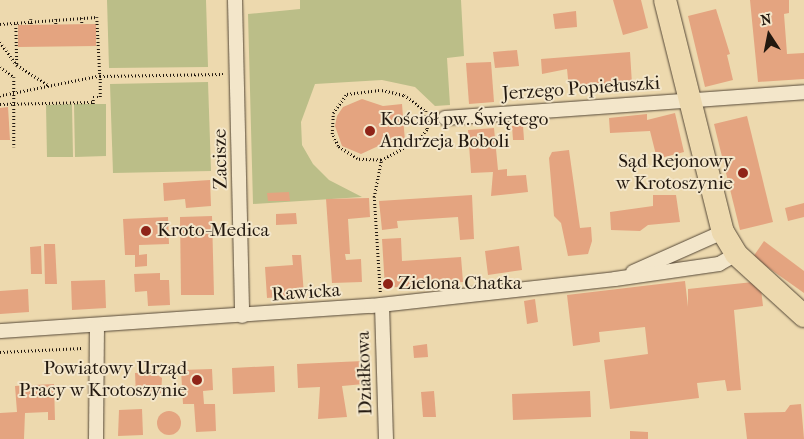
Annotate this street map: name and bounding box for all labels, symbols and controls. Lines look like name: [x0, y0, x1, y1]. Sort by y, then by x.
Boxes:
north arrow: [744, 10, 794, 60]
text: N: [759, 10, 773, 29]
street label: Jerzego Popiełuszki: [501, 72, 661, 106]
place label: Kościół pw. Świętego Andrzeja Boboli: [380, 109, 548, 153]
marker: Kościół pw. Świętego Andrzeja Boboli: [364, 125, 376, 137]
street label: Zacisze: [209, 129, 233, 189]
place label: Sąd Rejonowy w Krotoszynie: [616, 151, 733, 195]
marker: Sąd Rejonowy w Krotoszynie: [737, 167, 749, 179]
place label: Kroto-Medica: [157, 220, 269, 242]
marker: Kroto-Medica: [139, 224, 153, 238]
place label: Zielona Chatka: [398, 273, 522, 295]
marker: Zielona Chatka: [382, 278, 394, 290]
street label: Rawicka: [271, 279, 341, 307]
street label: Działkowa: [352, 331, 378, 415]
place label: Powiatowy Urząd Pracy w Krotoszynie: [19, 358, 187, 402]
marker: Powiatowy Urząd Pracy w Krotoszynie: [191, 374, 203, 386]

